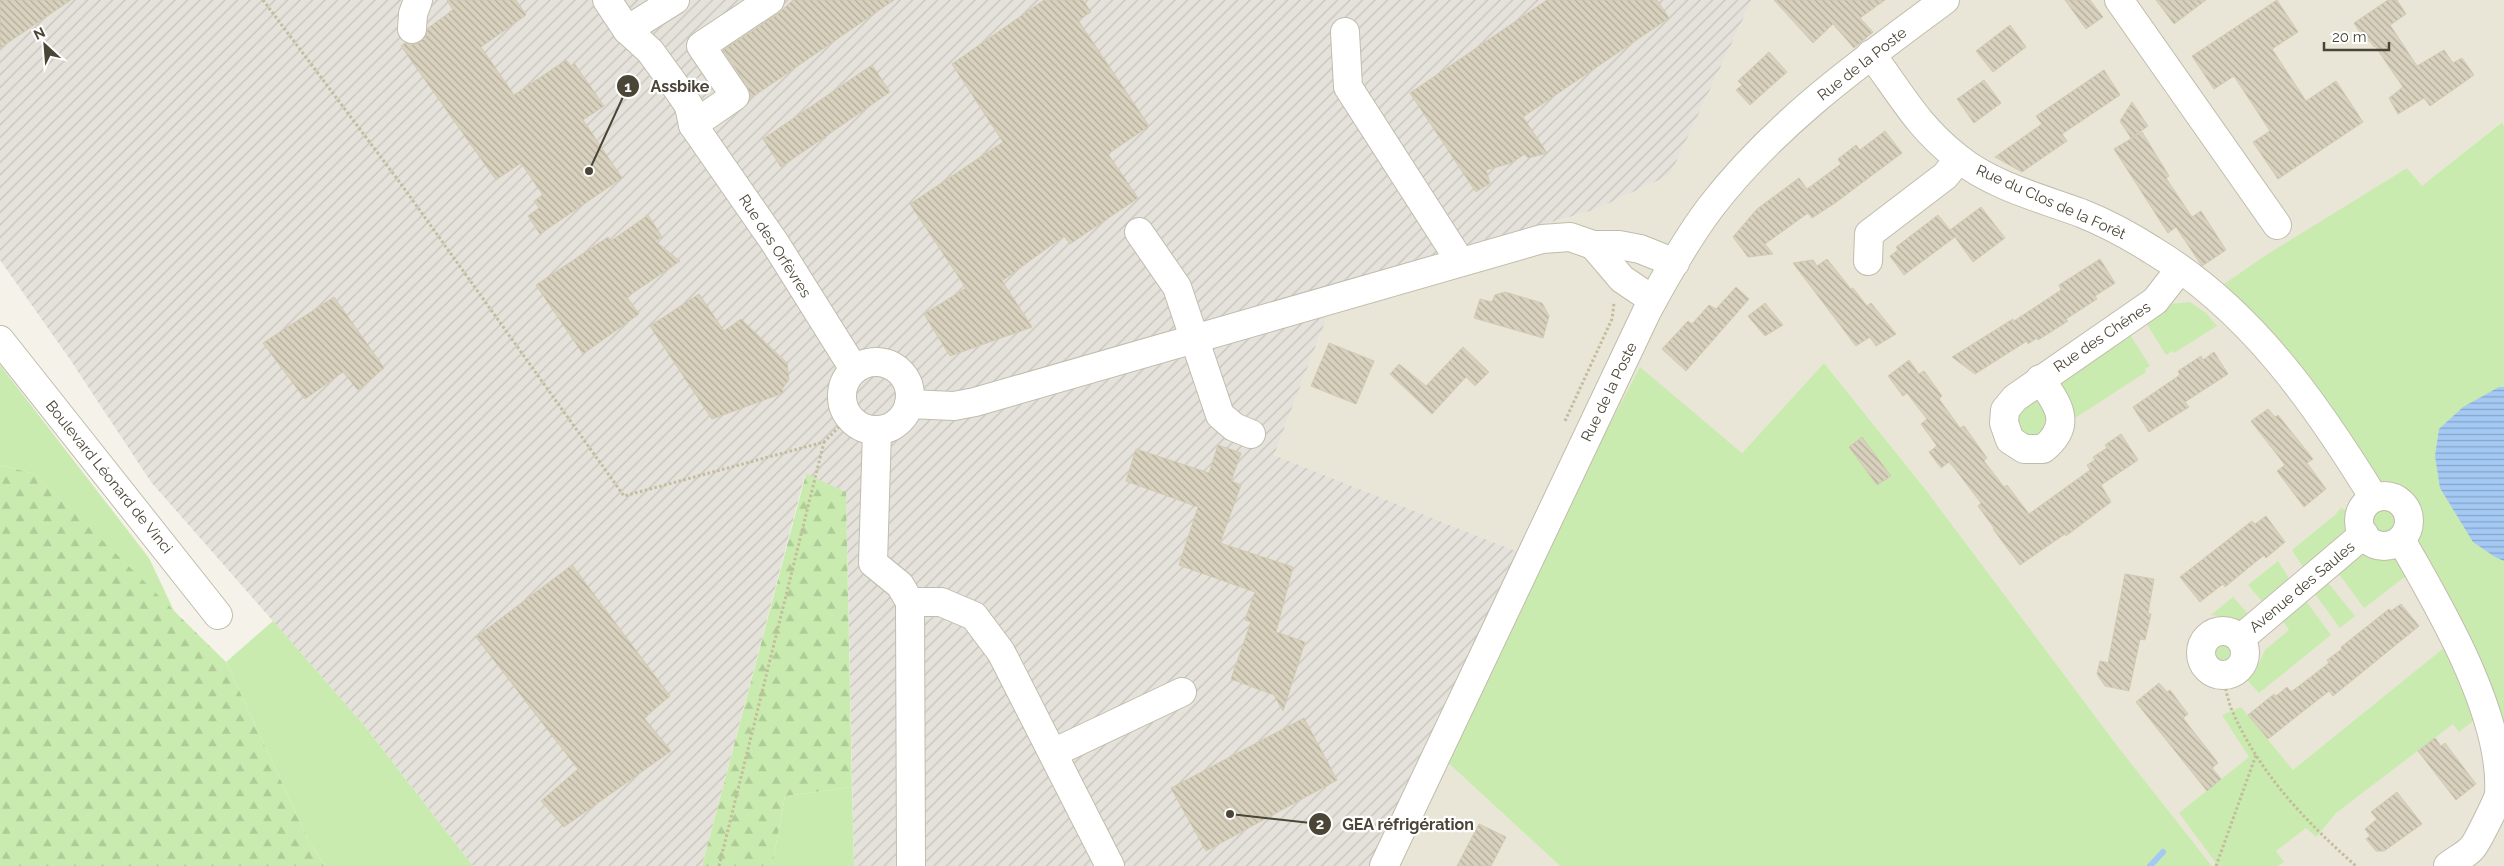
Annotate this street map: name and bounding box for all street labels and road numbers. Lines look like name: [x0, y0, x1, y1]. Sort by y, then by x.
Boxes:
street label: Rue de la Poste: [1814, 23, 1910, 104]
street label: Rue du Clos de la Forêt: [1973, 161, 2129, 243]
street label: Rue des Orfèvres: [735, 191, 815, 301]
street label: Rue des Chênes: [2050, 298, 2154, 376]
street label: Rue de la Poste: [1577, 339, 1641, 445]
street label: Boulevard Léonard de Vinci: [42, 397, 176, 557]
street label: Avenue des Saules: [2246, 538, 2358, 636]

